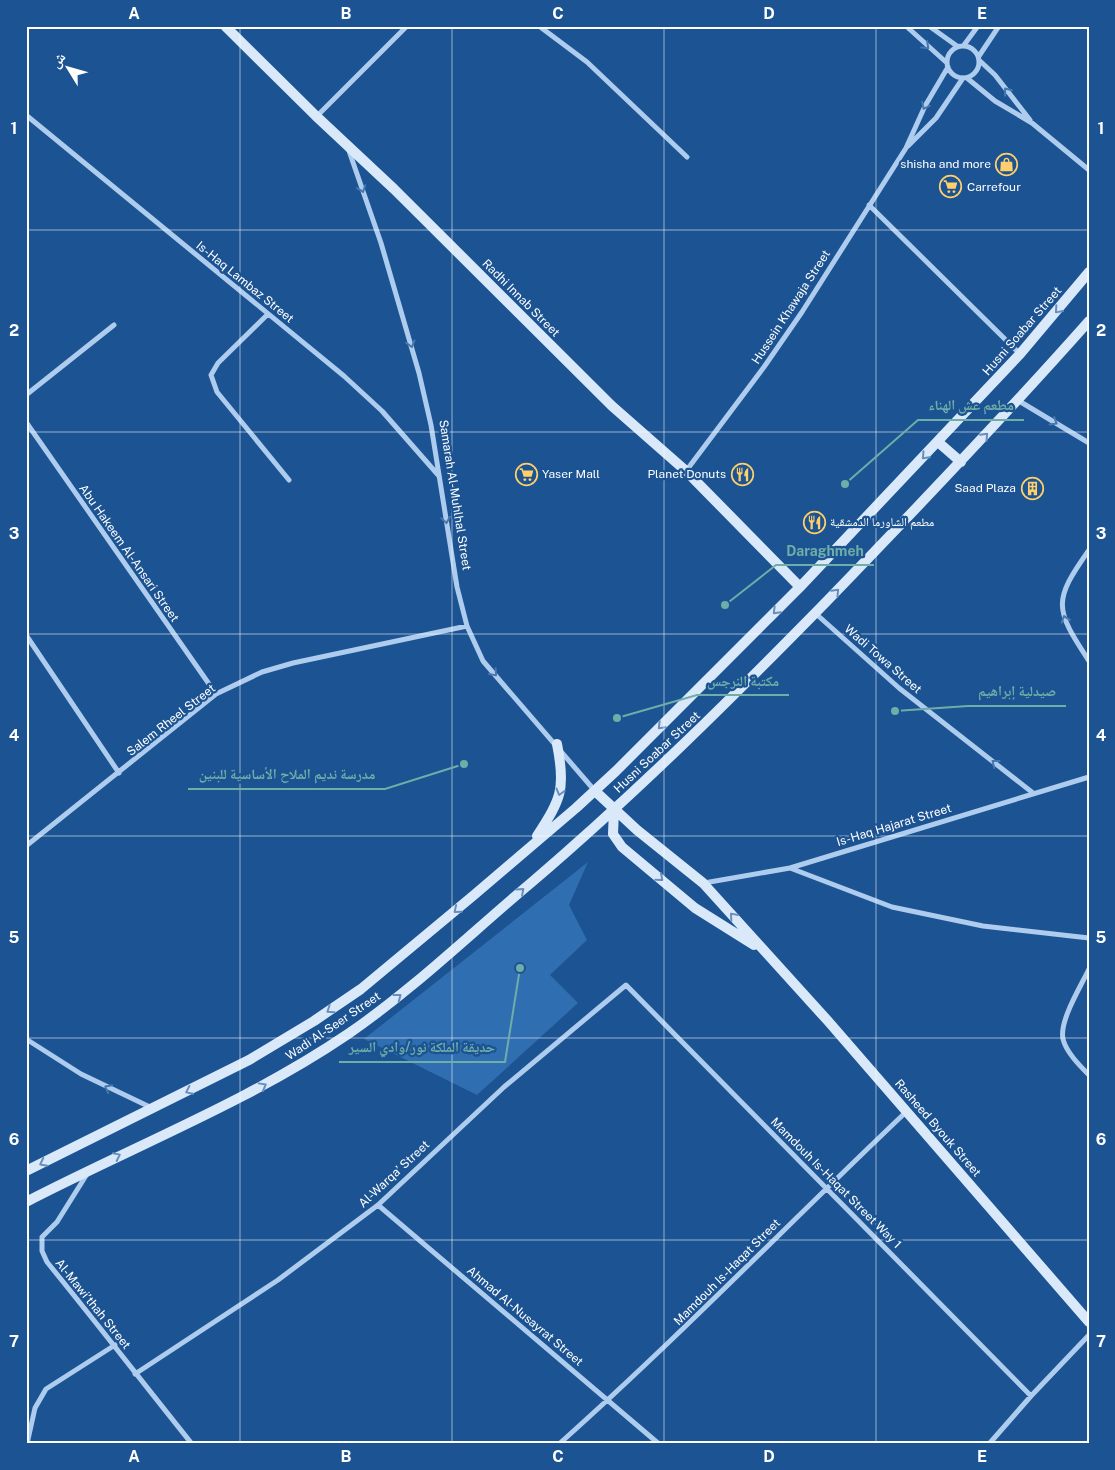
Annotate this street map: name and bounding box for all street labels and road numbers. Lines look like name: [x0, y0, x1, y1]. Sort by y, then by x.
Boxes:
street label: Is-Haq Lambaz Street: [193, 238, 297, 326]
street label: Hussein Khawaja Street: [749, 247, 833, 367]
street label: Radhi Innab Street: [479, 256, 563, 340]
street label: Husni Soabar Street: [980, 284, 1065, 378]
street label: Samarah Al-Muhlhal Street: [436, 419, 474, 572]
street label: Abu Hakeem Al-Ansari Street: [76, 482, 182, 625]
street label: Wadi Towa Street: [842, 622, 925, 696]
street label: Salem Rheel Street: [124, 681, 218, 759]
street label: Husni Soabar Street: [611, 708, 703, 796]
street label: Is-Haq Hajarat Street: [835, 801, 953, 849]
street label: Wadi Al-Seer Street: [283, 989, 383, 1063]
street label: Rasheed Byouk Street: [892, 1077, 984, 1180]
street label: Mamdouh Is-Haqat Street Way 1: [768, 1115, 904, 1251]
street label: Al-Warqa’ Street: [356, 1137, 433, 1210]
street label: Mamdouh Is-Haqat Street: [671, 1216, 783, 1328]
street label: Al-Mawi’thah Street: [52, 1256, 134, 1352]
street label: Ahmad Al-Nusayrat Street: [464, 1263, 586, 1369]

